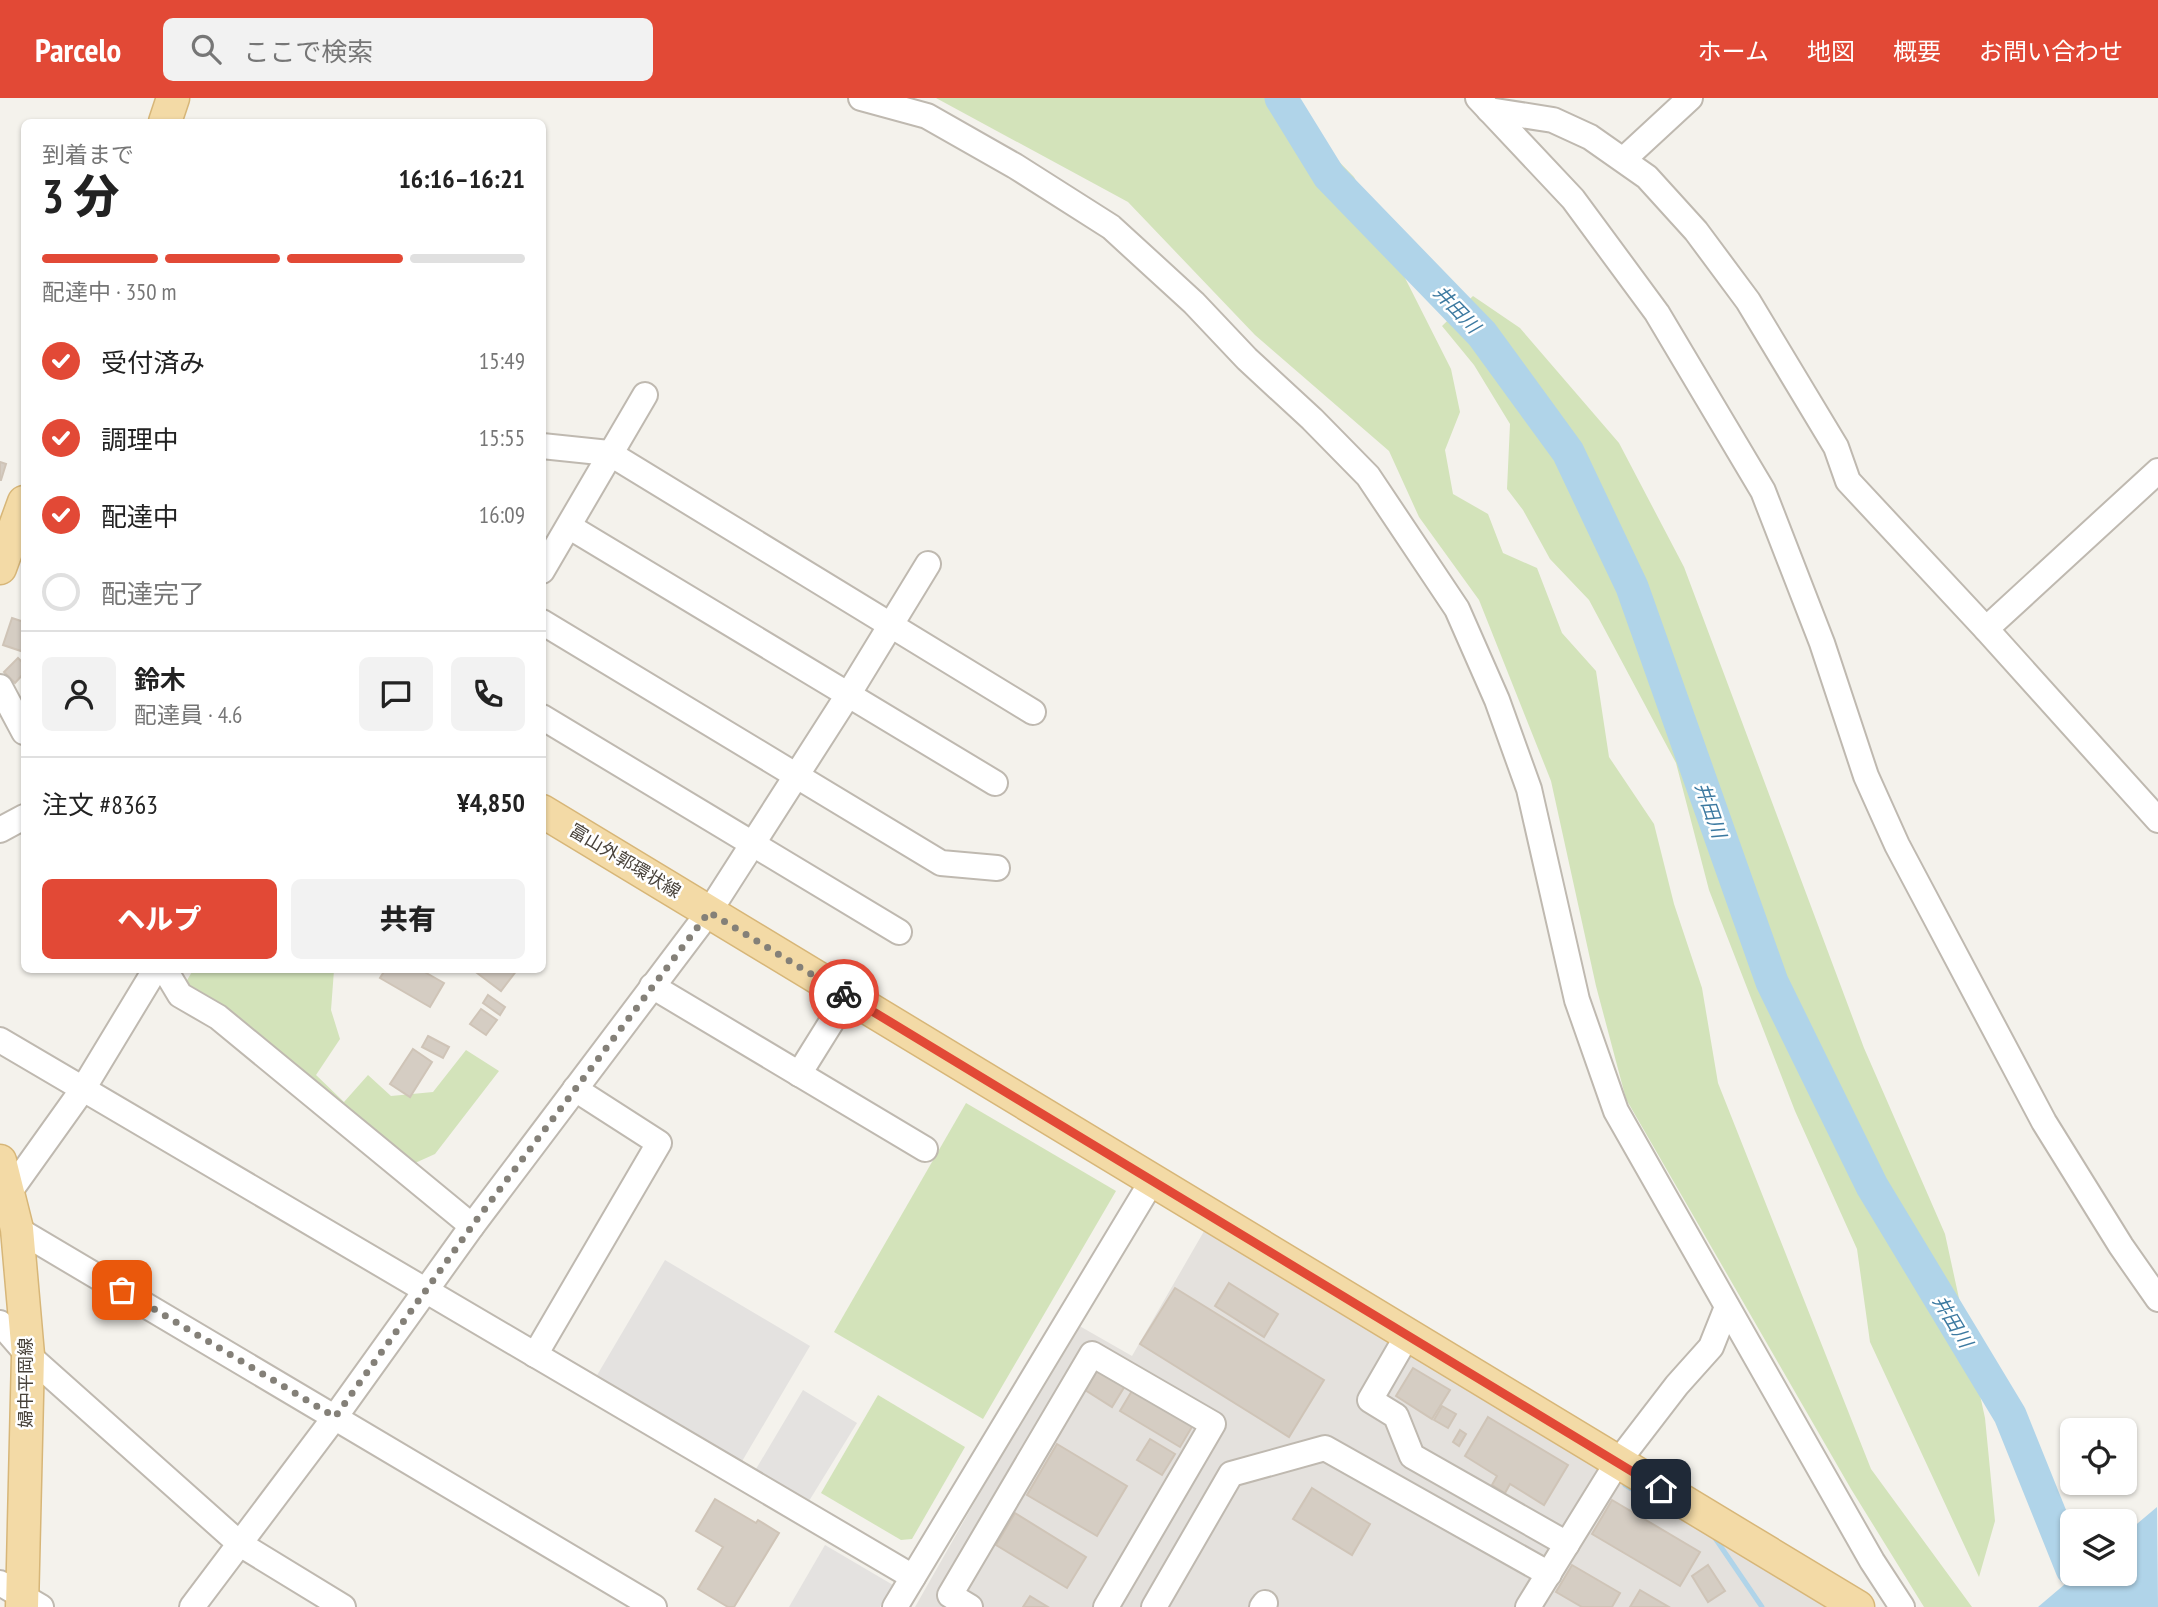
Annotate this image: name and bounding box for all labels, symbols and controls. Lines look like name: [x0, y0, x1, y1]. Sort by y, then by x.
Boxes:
search box: [163, 18, 653, 81]
text: Parcelo: [35, 28, 121, 71]
icon: search: [187, 30, 225, 68]
text: ここで検索: [243, 35, 373, 68]
text: ホーム: [1698, 36, 1769, 67]
text: 地図: [1807, 36, 1855, 67]
text: 概要: [1893, 36, 1941, 67]
text: お問い合わせ: [1979, 36, 2123, 67]
text: 到着まで: [42, 140, 134, 169]
text: 16:16–16:21: [398, 162, 525, 195]
text: 3 分: [42, 166, 119, 226]
text: 配達中 · 350 m: [42, 277, 177, 306]
water label: 井田川: [1429, 280, 1487, 339]
icon: check: [42, 342, 80, 380]
text: 受付済み: [101, 346, 205, 379]
text: 15:49: [479, 346, 525, 375]
icon: check: [42, 419, 80, 457]
text: 調理中: [101, 423, 179, 456]
text: 15:55: [479, 423, 525, 452]
icon: check: [42, 496, 80, 534]
text: 配達中: [101, 500, 179, 533]
text: 16:09: [479, 500, 525, 529]
text: 配達完了: [101, 577, 205, 610]
button: person: [42, 657, 116, 731]
button: chat: [359, 657, 433, 731]
button: phone: [451, 657, 525, 731]
text: 鈴木: [134, 663, 186, 696]
text: 配達員 · 4.6: [134, 700, 242, 729]
water label: 井田川: [1690, 779, 1732, 843]
text: ¥4,850: [457, 786, 525, 819]
text: 注文 #8363: [42, 788, 158, 821]
street label: 富山外郭環状線: [565, 818, 685, 903]
button: ヘルプ: [42, 879, 277, 959]
button: 共有: [291, 879, 525, 959]
courier: [809, 959, 879, 1029]
icon: bike: [825, 975, 863, 1013]
pin: [92, 1260, 152, 1320]
icon: bag: [103, 1271, 141, 1309]
water label: 井田川: [1928, 1290, 1979, 1353]
street label: 婦中平岡線: [14, 1338, 37, 1428]
map controls: [2060, 1418, 2137, 1586]
button: locate: [2060, 1418, 2137, 1495]
pin: [1631, 1459, 1691, 1519]
icon: home: [1642, 1470, 1680, 1508]
button: layers: [2060, 1509, 2137, 1586]

